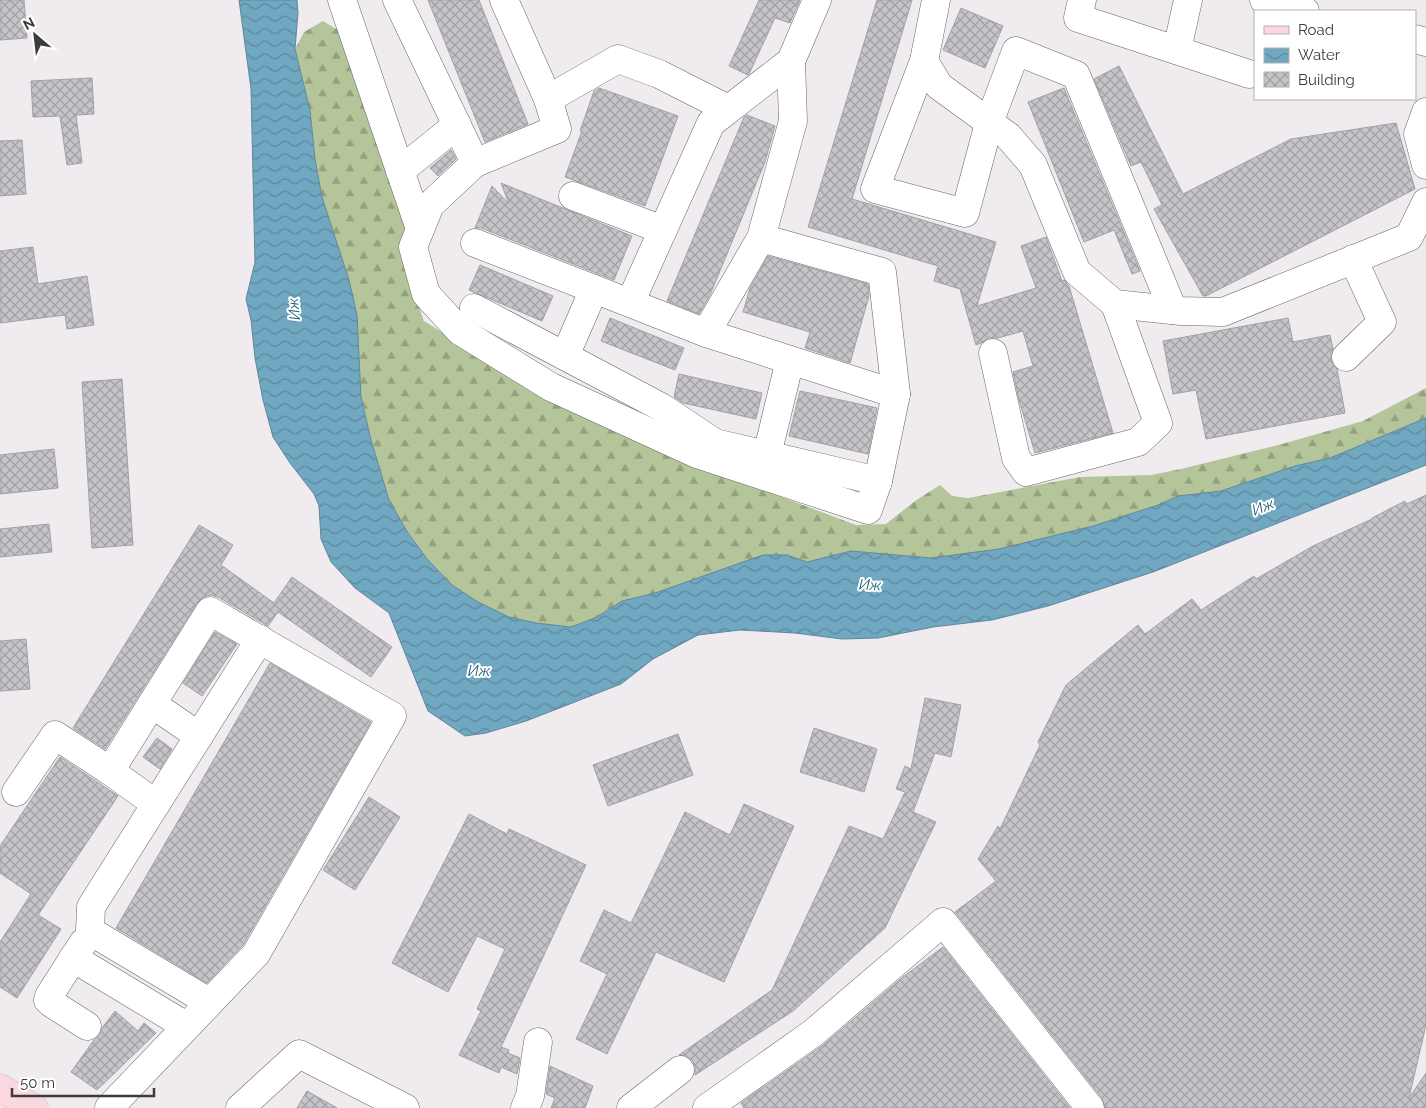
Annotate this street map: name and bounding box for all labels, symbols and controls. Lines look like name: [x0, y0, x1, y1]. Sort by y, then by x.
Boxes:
north arrow: [10, 10, 60, 60]
legend: [1254, 10, 1416, 100]
text: N: [20, 14, 37, 33]
text: Road: [1298, 21, 1334, 39]
text: Water: [1298, 46, 1341, 64]
text: Building: [1298, 71, 1355, 89]
water label: Иж: [284, 297, 304, 321]
water label: Иж: [1249, 494, 1277, 520]
water label: Иж: [859, 576, 882, 594]
water label: Иж: [468, 662, 491, 680]
scale bar: [12, 1066, 155, 1098]
text: 50 m: [20, 1074, 55, 1092]

